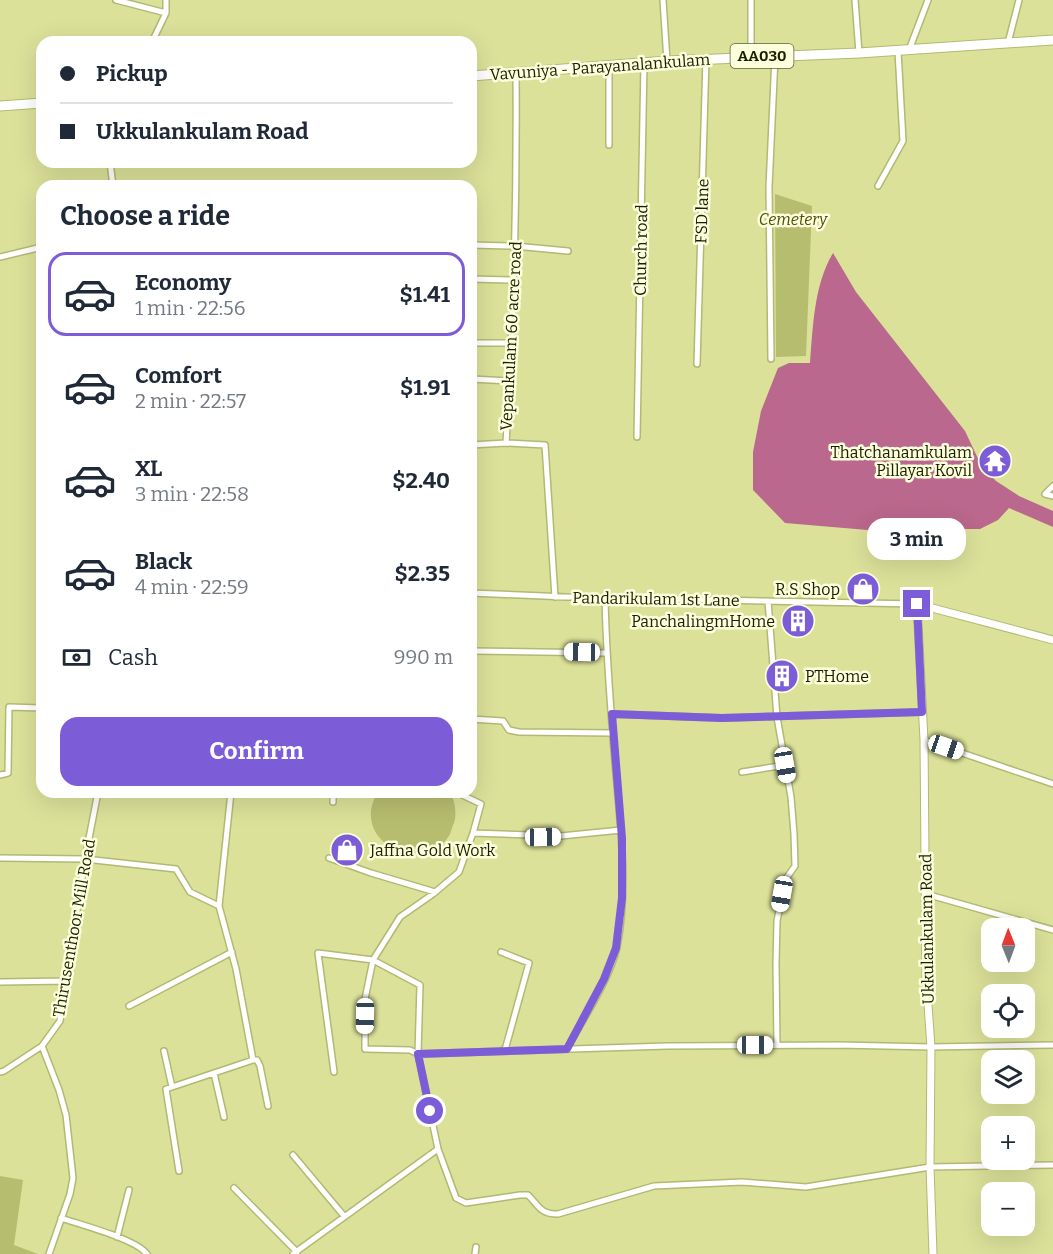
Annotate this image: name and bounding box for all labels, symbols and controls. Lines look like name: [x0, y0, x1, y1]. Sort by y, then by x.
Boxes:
road number: AA030: [730, 44, 794, 68]
street label: Vavuniya - Parayanalankulam: [489, 50, 711, 84]
text: Pickup: [96, 60, 168, 87]
text: Ukkulankulam Road: [96, 118, 309, 145]
street label: FSD lane: [691, 178, 713, 244]
text: Choose a ride: [60, 200, 230, 232]
street label: Church road: [631, 204, 651, 296]
park label: Cemetery: [759, 210, 828, 229]
street label: Vepankulam 60 acre road: [497, 240, 525, 431]
icon: car: [63, 267, 117, 321]
text: Economy: [135, 269, 231, 296]
text: $1.41: [400, 281, 450, 308]
text: 1 min · 22:56: [135, 296, 245, 320]
icon: car: [63, 360, 117, 414]
text: Comfort: [135, 362, 222, 389]
text: $1.91: [400, 374, 450, 401]
text: 2 min · 22:57: [135, 389, 246, 413]
place label: Thatchanamkulam Pillayar Kovil: [831, 443, 972, 480]
temple icon: Thatchanamkulam Pillayar Kovil: [977, 443, 1013, 479]
icon: car: [63, 453, 117, 507]
text: XL: [135, 455, 162, 482]
text: $2.40: [392, 467, 450, 494]
text: 3 min · 22:58: [135, 482, 249, 506]
callout: 3 min: [868, 517, 966, 559]
text: 3 min: [890, 527, 943, 551]
icon: car: [63, 546, 117, 600]
text: Black: [135, 548, 192, 575]
text: $2.35: [394, 560, 450, 587]
shop icon: R.S Shop: [845, 571, 881, 607]
text: 4 min · 22:59: [135, 575, 249, 599]
place label: R.S Shop: [775, 580, 840, 599]
street label: Pandarikulam 1st Lane: [572, 588, 740, 610]
route end: [903, 590, 930, 617]
building icon: PanchalingmHome: [780, 603, 816, 639]
place label: PanchalingmHome: [631, 612, 775, 631]
icon: cash: [60, 641, 93, 674]
car: [564, 643, 600, 661]
text: Cash: [108, 644, 158, 671]
text: 990 m: [394, 645, 453, 669]
building icon: PTHome: [764, 658, 800, 694]
place label: PTHome: [805, 667, 869, 686]
button: Confirm: [60, 717, 453, 786]
car: [926, 733, 966, 761]
car: [773, 746, 797, 784]
car: [525, 828, 561, 846]
shop icon: Jaffna Gold Work: [329, 832, 365, 868]
street label: Thirusenthoor Mill Road: [49, 837, 99, 1019]
place label: Jaffna Gold Work: [369, 841, 495, 860]
street label: Ukkulankulam Road: [916, 853, 938, 1005]
car: [770, 875, 794, 913]
north arrow: [981, 918, 1035, 972]
map controls: [981, 918, 1035, 1236]
button: locate: [981, 984, 1035, 1038]
car: [356, 998, 374, 1034]
car: [737, 1036, 773, 1054]
button: layers: [981, 1050, 1035, 1104]
route start: [416, 1097, 443, 1124]
button: +: [981, 1116, 1035, 1170]
button: −: [981, 1182, 1035, 1236]

